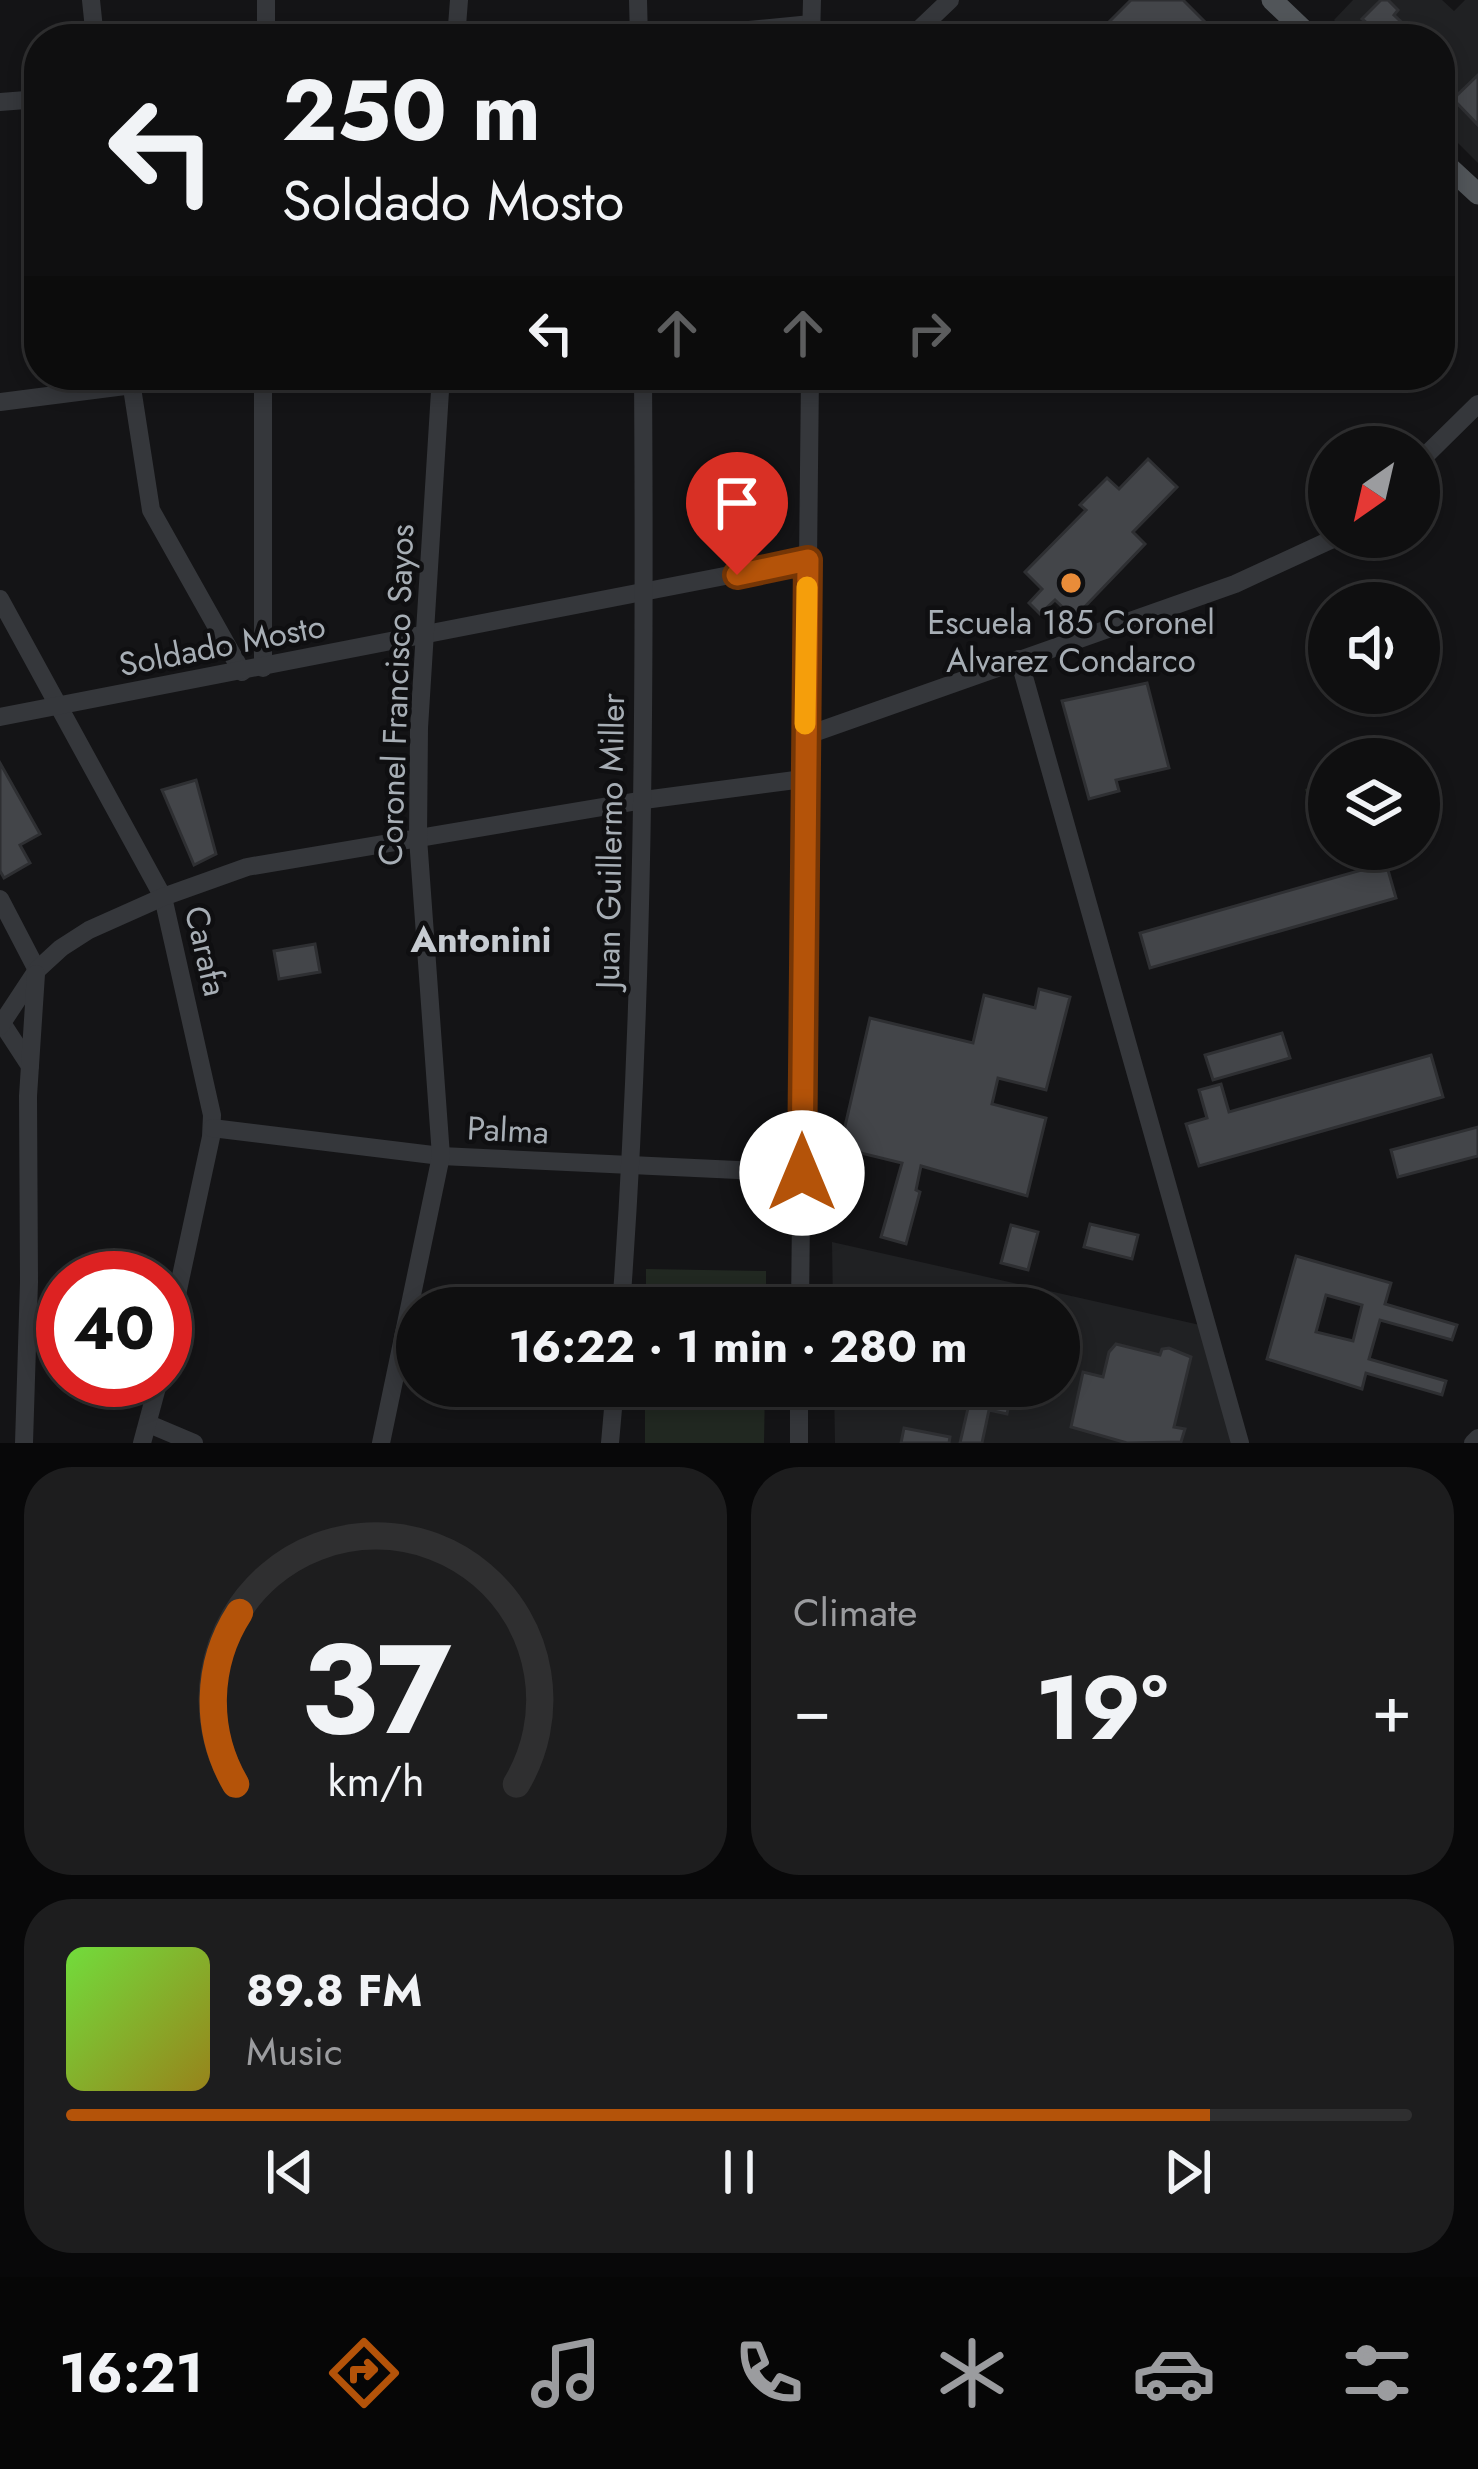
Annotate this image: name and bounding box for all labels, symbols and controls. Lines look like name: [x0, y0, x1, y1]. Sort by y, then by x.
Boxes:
text: 250 m: [282, 50, 541, 172]
icon: left: [84, 72, 240, 228]
text: Soldado Mosto: [282, 162, 624, 240]
icon: left: [518, 300, 584, 366]
icon: ahead: [644, 300, 710, 366]
icon: ahead: [770, 300, 836, 366]
icon: right: [896, 300, 962, 366]
north arrow: [1308, 426, 1440, 558]
map controls: [1308, 426, 1440, 870]
pin: [686, 452, 788, 575]
icon: arrive: [704, 470, 770, 536]
street label: Coronel Francisco Sayos: [367, 523, 425, 867]
marker: Escuela 185 Coronel Alvarez Condarco: [1058, 570, 1084, 596]
button: sound: [1308, 582, 1440, 714]
place label: Escuela 185 Coronel Alvarez Condarco: [927, 599, 1215, 684]
street label: Soldado Mosto: [115, 602, 329, 688]
street label: Juan Guillermo Miller: [584, 692, 636, 993]
button: layers: [1308, 738, 1440, 870]
street label: Carafa: [173, 901, 239, 1001]
district label: Antonini: [409, 913, 552, 965]
street label: Palma: [466, 1104, 550, 1156]
position arrow: [739, 1110, 865, 1236]
speed limit sign: 40: [36, 1251, 192, 1407]
text: 16:22 · 1 min · 280 m: [508, 1314, 968, 1379]
text: Climate: [793, 1584, 917, 1641]
text: 37: [300, 1599, 451, 1780]
text: 19°: [1035, 1643, 1168, 1773]
text: −: [793, 1661, 832, 1757]
text: +: [1371, 1661, 1412, 1757]
text: km/h: [327, 1750, 424, 1812]
text: 89.8 FM: [246, 1958, 422, 2023]
text: Music: [246, 2023, 343, 2080]
icon: previous: [257, 2139, 323, 2205]
icon: pause: [706, 2139, 772, 2205]
icon: next: [1155, 2139, 1221, 2205]
icon: directions: [322, 2331, 406, 2415]
icon: music: [524, 2331, 608, 2415]
icon: phone: [727, 2331, 811, 2415]
icon: climate: [930, 2331, 1014, 2415]
icon: car: [1132, 2331, 1216, 2415]
icon: filters: [1335, 2331, 1419, 2415]
text: 16:21: [59, 2334, 203, 2412]

